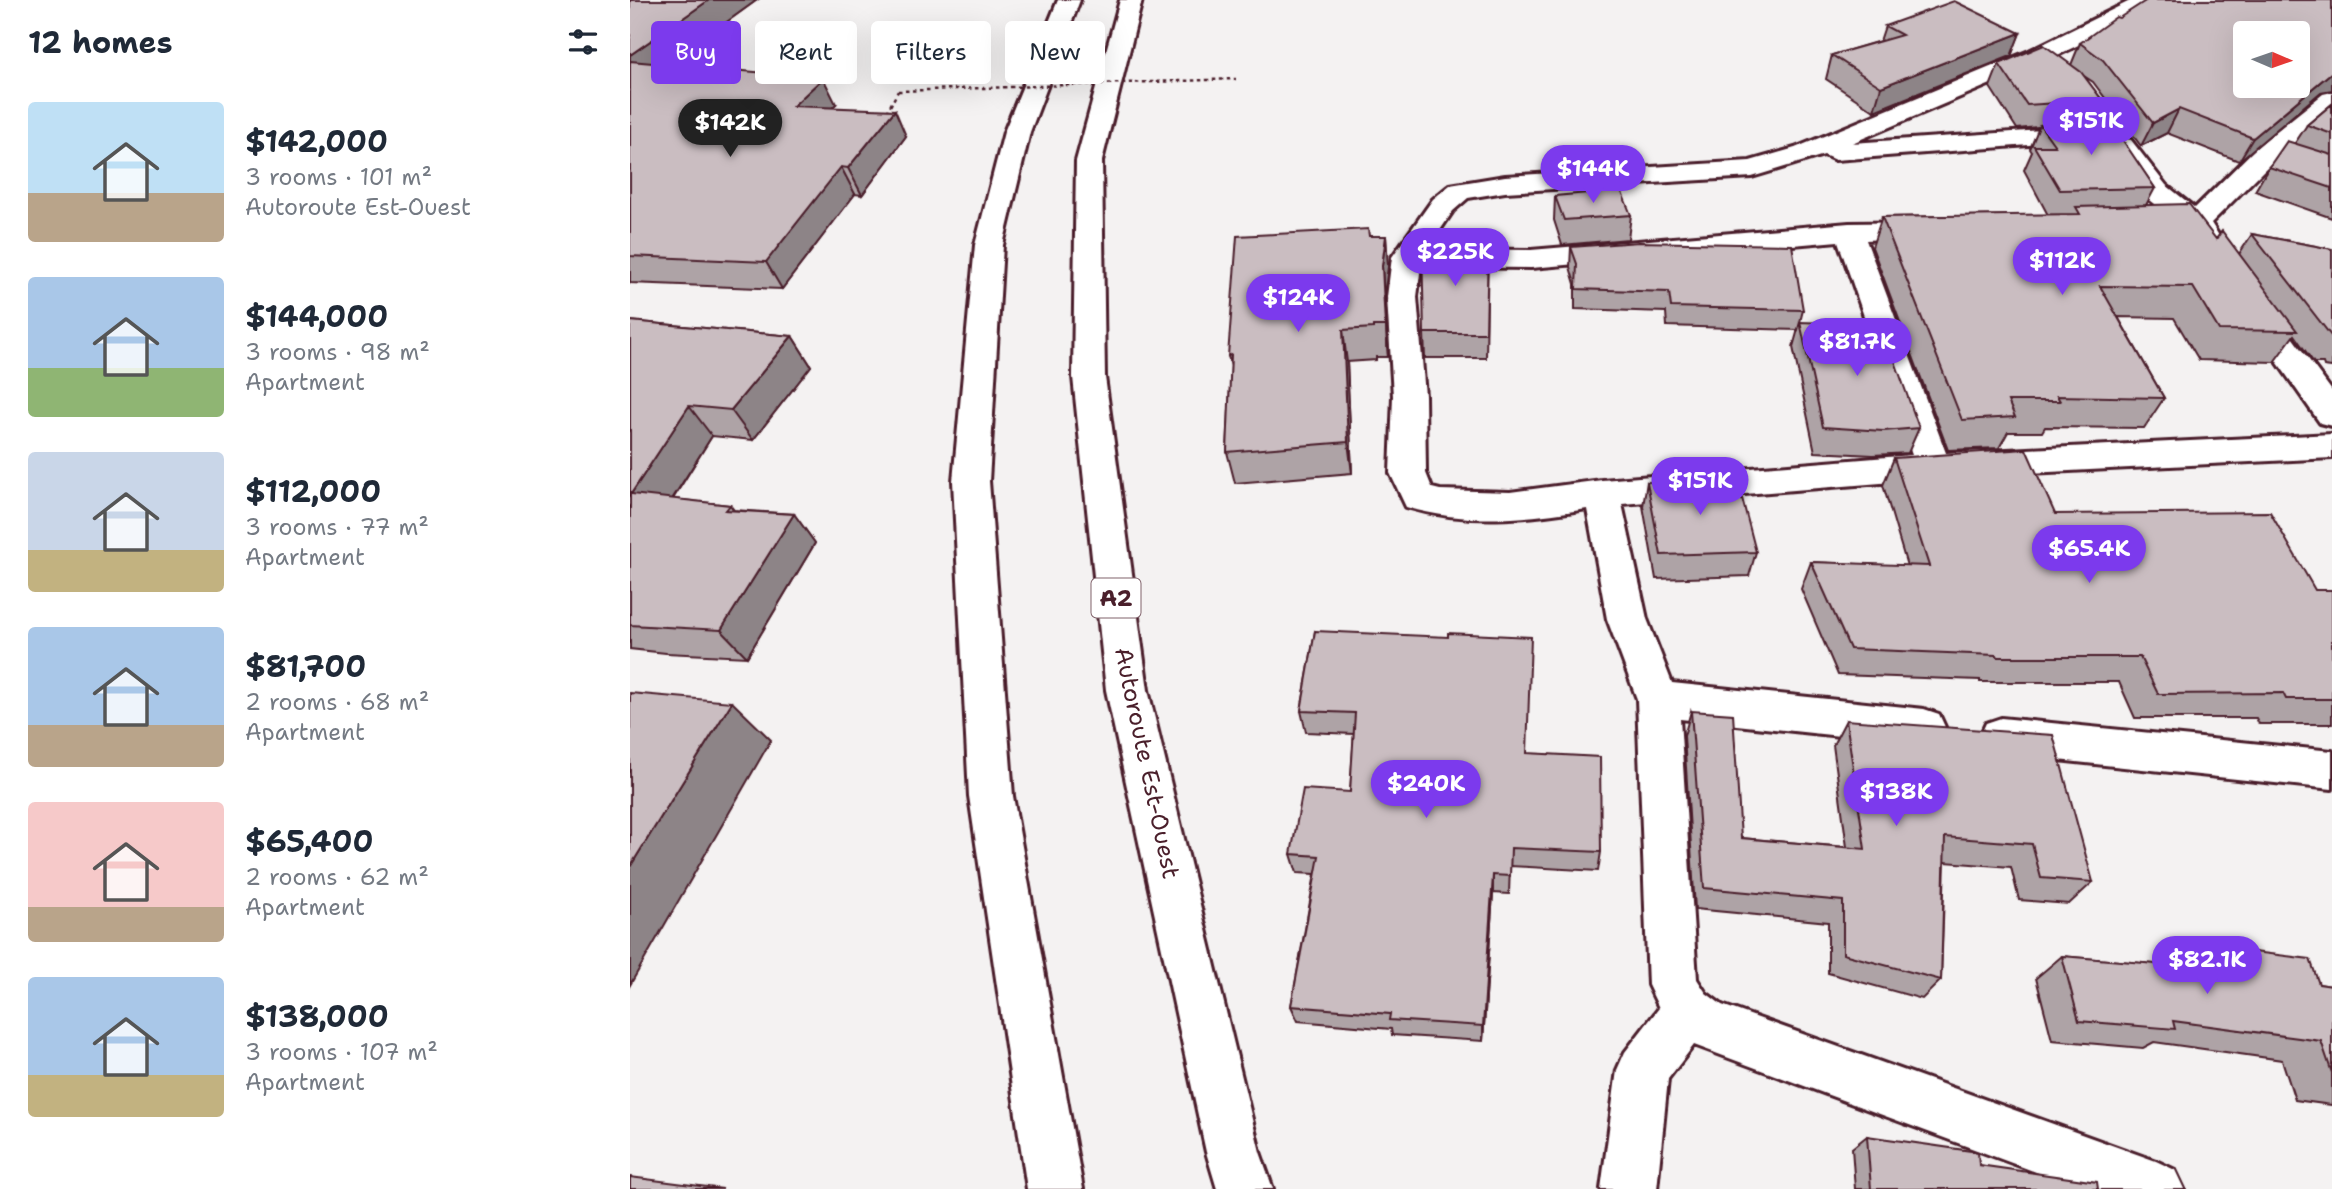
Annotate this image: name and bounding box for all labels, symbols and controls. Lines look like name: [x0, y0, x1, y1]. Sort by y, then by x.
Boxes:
chip: Buy: [651, 21, 741, 84]
chip: Rent: [755, 21, 857, 84]
chip: Filters: [871, 21, 991, 84]
chip: New: [1005, 21, 1105, 84]
north arrow: [2233, 21, 2310, 98]
map controls: [2233, 21, 2310, 98]
text: 12 homes: [28, 22, 172, 63]
icon: filters: [564, 23, 602, 61]
pin: $151K: [2042, 97, 2140, 157]
pin: $142K: [681, 100, 779, 159]
text: $151K: [2058, 105, 2124, 135]
text: $142K: [694, 107, 766, 137]
text: $142,000: [245, 121, 388, 162]
icon: home: [84, 130, 168, 214]
pin: $144K: [1544, 146, 1642, 205]
text: $144K: [1557, 153, 1629, 183]
text: 3 rooms · 101 m²: [245, 162, 432, 192]
text: Autoroute Est-Ouest: [245, 192, 471, 222]
pin: $225K: [1406, 229, 1504, 288]
text: $225K: [1416, 236, 1494, 266]
pin: $112K: [2013, 238, 2111, 297]
text: $112K: [2029, 245, 2095, 275]
pin: $124K: [1249, 274, 1347, 334]
text: $124K: [1262, 282, 1334, 312]
text: $144,000: [245, 296, 388, 337]
icon: home: [84, 305, 168, 389]
pin: $81.7K: [1800, 318, 1914, 378]
text: $81.7K: [1819, 326, 1895, 356]
text: 3 rooms · 98 m²: [245, 337, 430, 367]
text: Apartment: [245, 367, 365, 397]
pin: $151K: [1651, 458, 1749, 517]
text: $151K: [1667, 465, 1733, 495]
text: $112,000: [245, 471, 381, 512]
icon: home: [84, 480, 168, 564]
text: 3 rooms · 77 m²: [245, 512, 429, 542]
pin: $65.4K: [2032, 526, 2146, 585]
text: $65.4K: [2048, 533, 2130, 563]
text: Apartment: [245, 542, 365, 572]
road number: A2: [1092, 578, 1140, 618]
street label: Autoroute Est-Ouest: [1107, 644, 1187, 882]
text: $81,700: [245, 646, 366, 687]
icon: home: [84, 655, 168, 739]
text: 2 rooms · 68 m²: [245, 687, 429, 717]
text: Apartment: [245, 717, 365, 747]
pin: $240K: [1377, 760, 1475, 820]
text: $240K: [1387, 768, 1465, 798]
pin: $138K: [1847, 768, 1945, 828]
text: $138K: [1860, 776, 1932, 806]
text: $65,400: [245, 821, 374, 862]
icon: home: [84, 830, 168, 914]
text: 2 rooms · 62 m²: [245, 862, 429, 892]
text: Apartment: [245, 892, 365, 922]
pin: $82.1K: [2150, 936, 2264, 996]
text: $82.1K: [2168, 944, 2246, 974]
text: $138,000: [245, 996, 389, 1037]
icon: home: [84, 1005, 168, 1089]
text: 3 rooms · 107 m²: [245, 1037, 438, 1067]
text: Apartment: [245, 1067, 365, 1097]

